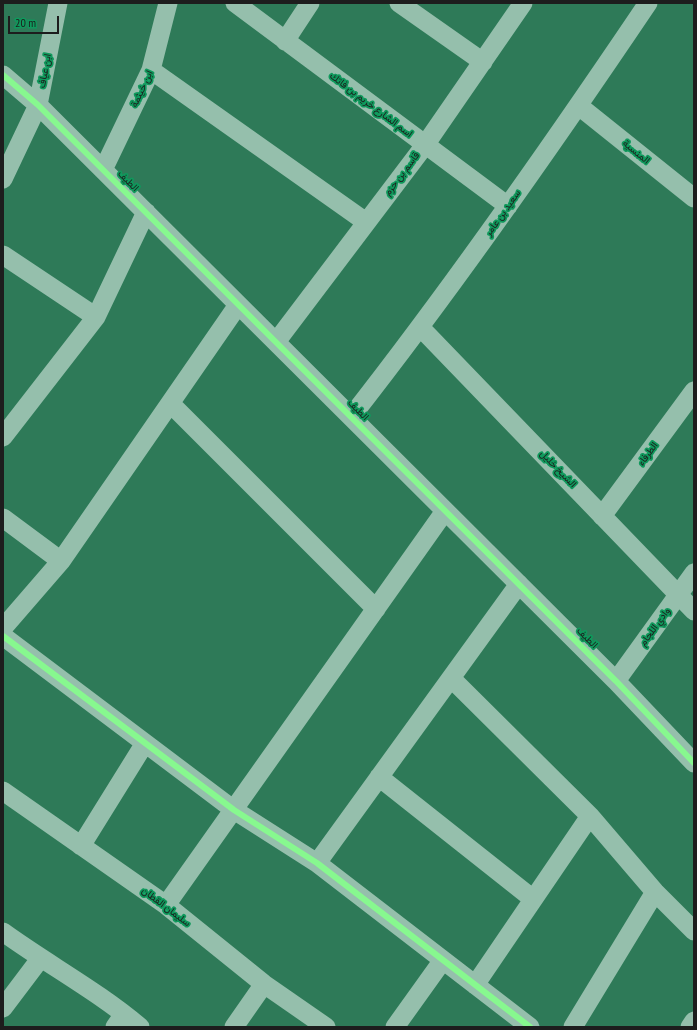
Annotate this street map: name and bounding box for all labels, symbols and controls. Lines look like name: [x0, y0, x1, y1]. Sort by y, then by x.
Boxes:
scale bar: [10, 8, 61, 34]
text: 20 m: [15, 15, 36, 30]
street label: ابن عياف: [36, 53, 54, 89]
street label: ابن خيثمة: [128, 69, 156, 109]
street label: اسم الشارع خريم بن فاتك: [327, 70, 415, 140]
street label: المنسية: [620, 137, 652, 167]
street label: قاسم بن حزم: [382, 150, 422, 198]
street label: الطيف: [115, 168, 141, 194]
street label: سعيد بن عامر: [483, 187, 523, 239]
street label: الطيف: [345, 397, 371, 423]
street label: الطرفاء: [635, 440, 661, 468]
street label: الشيخ خليل: [537, 448, 579, 490]
street label: وادي اللجام: [637, 605, 673, 649]
street label: الطيف: [574, 625, 600, 651]
street label: سليمان القطان: [139, 885, 193, 929]

